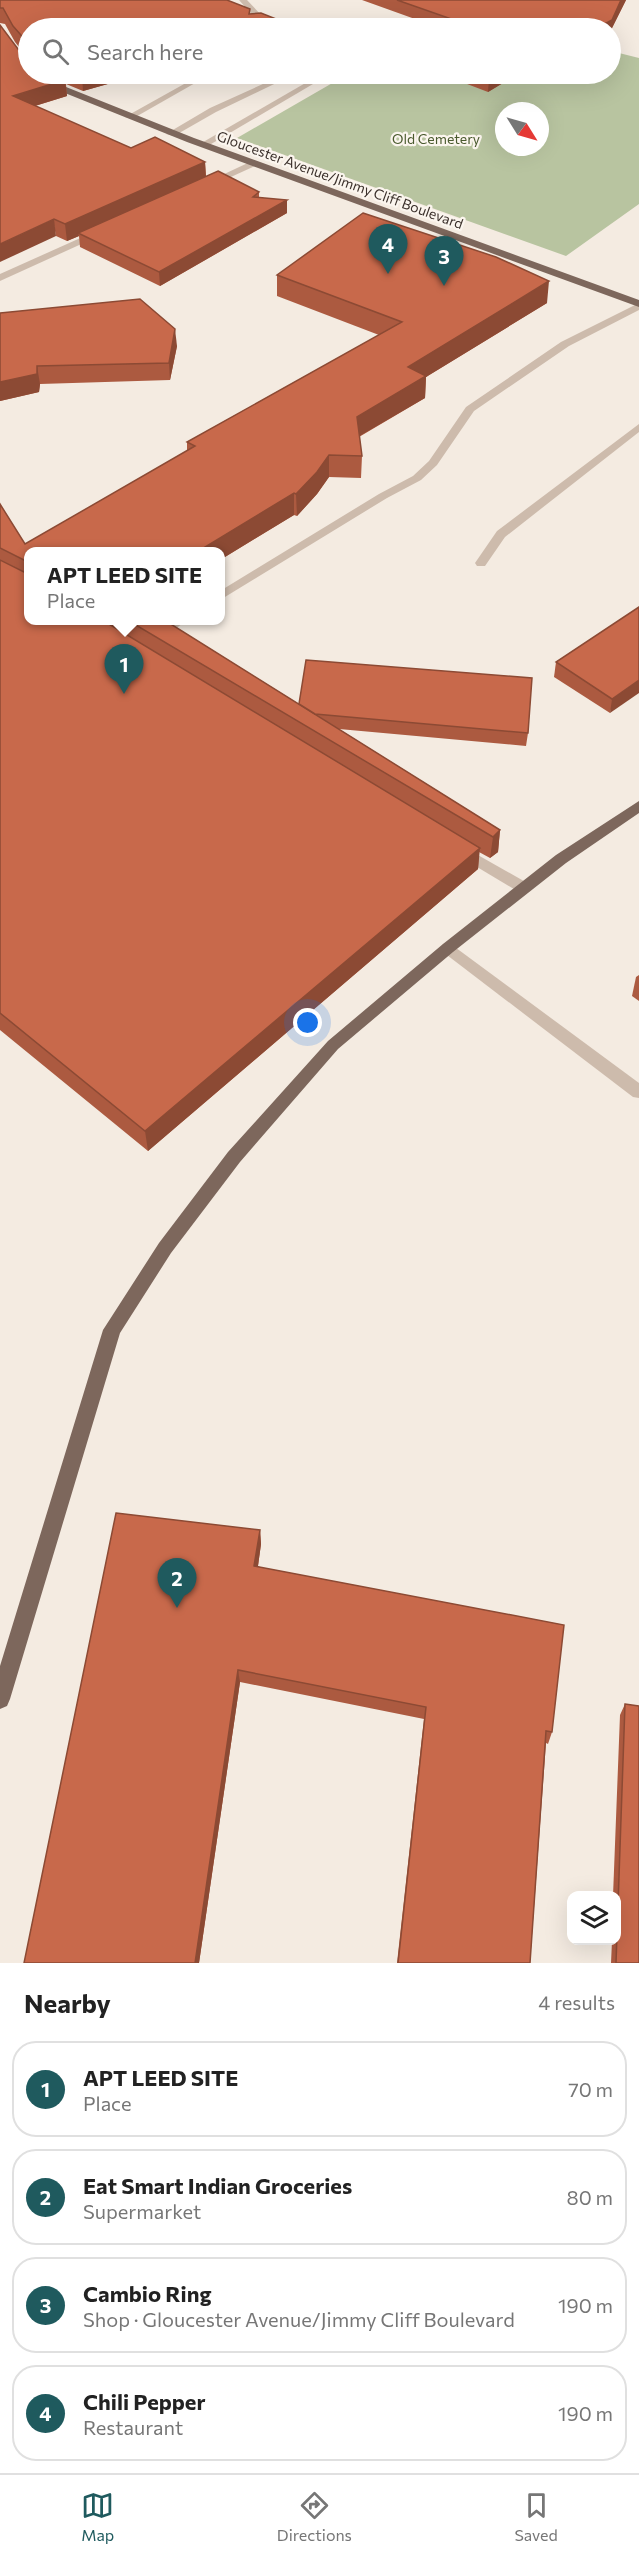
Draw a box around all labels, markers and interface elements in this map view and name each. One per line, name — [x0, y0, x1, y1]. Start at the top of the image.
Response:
search box — [18, 18, 621, 84]
icon: search — [39, 35, 72, 68]
text: Search here — [87, 38, 203, 65]
north arrow — [495, 102, 549, 156]
street label: Gloucester Avenue/Jimmy Cliff Boulevard — [215, 127, 466, 232]
park label: Old Cemetery — [392, 130, 480, 147]
pin: 4 — [368, 224, 408, 274]
pin: 3 — [424, 236, 464, 286]
popup — [24, 547, 225, 625]
text: APT LEED SITE — [47, 561, 202, 588]
text: Place — [47, 588, 95, 612]
pin: 1 — [104, 644, 144, 694]
your location — [293, 1008, 322, 1037]
pin: 2 — [158, 1558, 196, 1608]
map controls — [567, 1891, 621, 1945]
button: layers — [567, 1891, 621, 1945]
text: Nearby — [24, 1987, 111, 2018]
text: 4 results — [538, 1990, 615, 2014]
text: APT LEED SITE — [83, 2064, 238, 2091]
text: 1 — [41, 2077, 50, 2101]
text: 70 m — [568, 2077, 613, 2101]
text: Place — [83, 2091, 132, 2115]
text: Eat Smart Indian Groceries — [83, 2172, 352, 2199]
text: 2 — [40, 2185, 51, 2209]
text: 80 m — [567, 2185, 613, 2209]
text: Supermarket — [83, 2199, 201, 2223]
text: Cambio Ring — [83, 2280, 211, 2307]
text: 3 — [40, 2293, 51, 2317]
text: 190 m — [558, 2293, 613, 2317]
text: Shop · Gloucester Avenue/Jimmy Cliff Boulevard — [83, 2307, 515, 2331]
text: Chili Pepper — [83, 2388, 205, 2415]
text: 4 — [39, 2401, 52, 2425]
text: 190 m — [558, 2401, 613, 2425]
text: Restaurant — [83, 2415, 183, 2439]
tab: Map — [81, 2489, 114, 2544]
tab: Directions — [277, 2489, 352, 2544]
tab: Saved — [514, 2489, 558, 2544]

